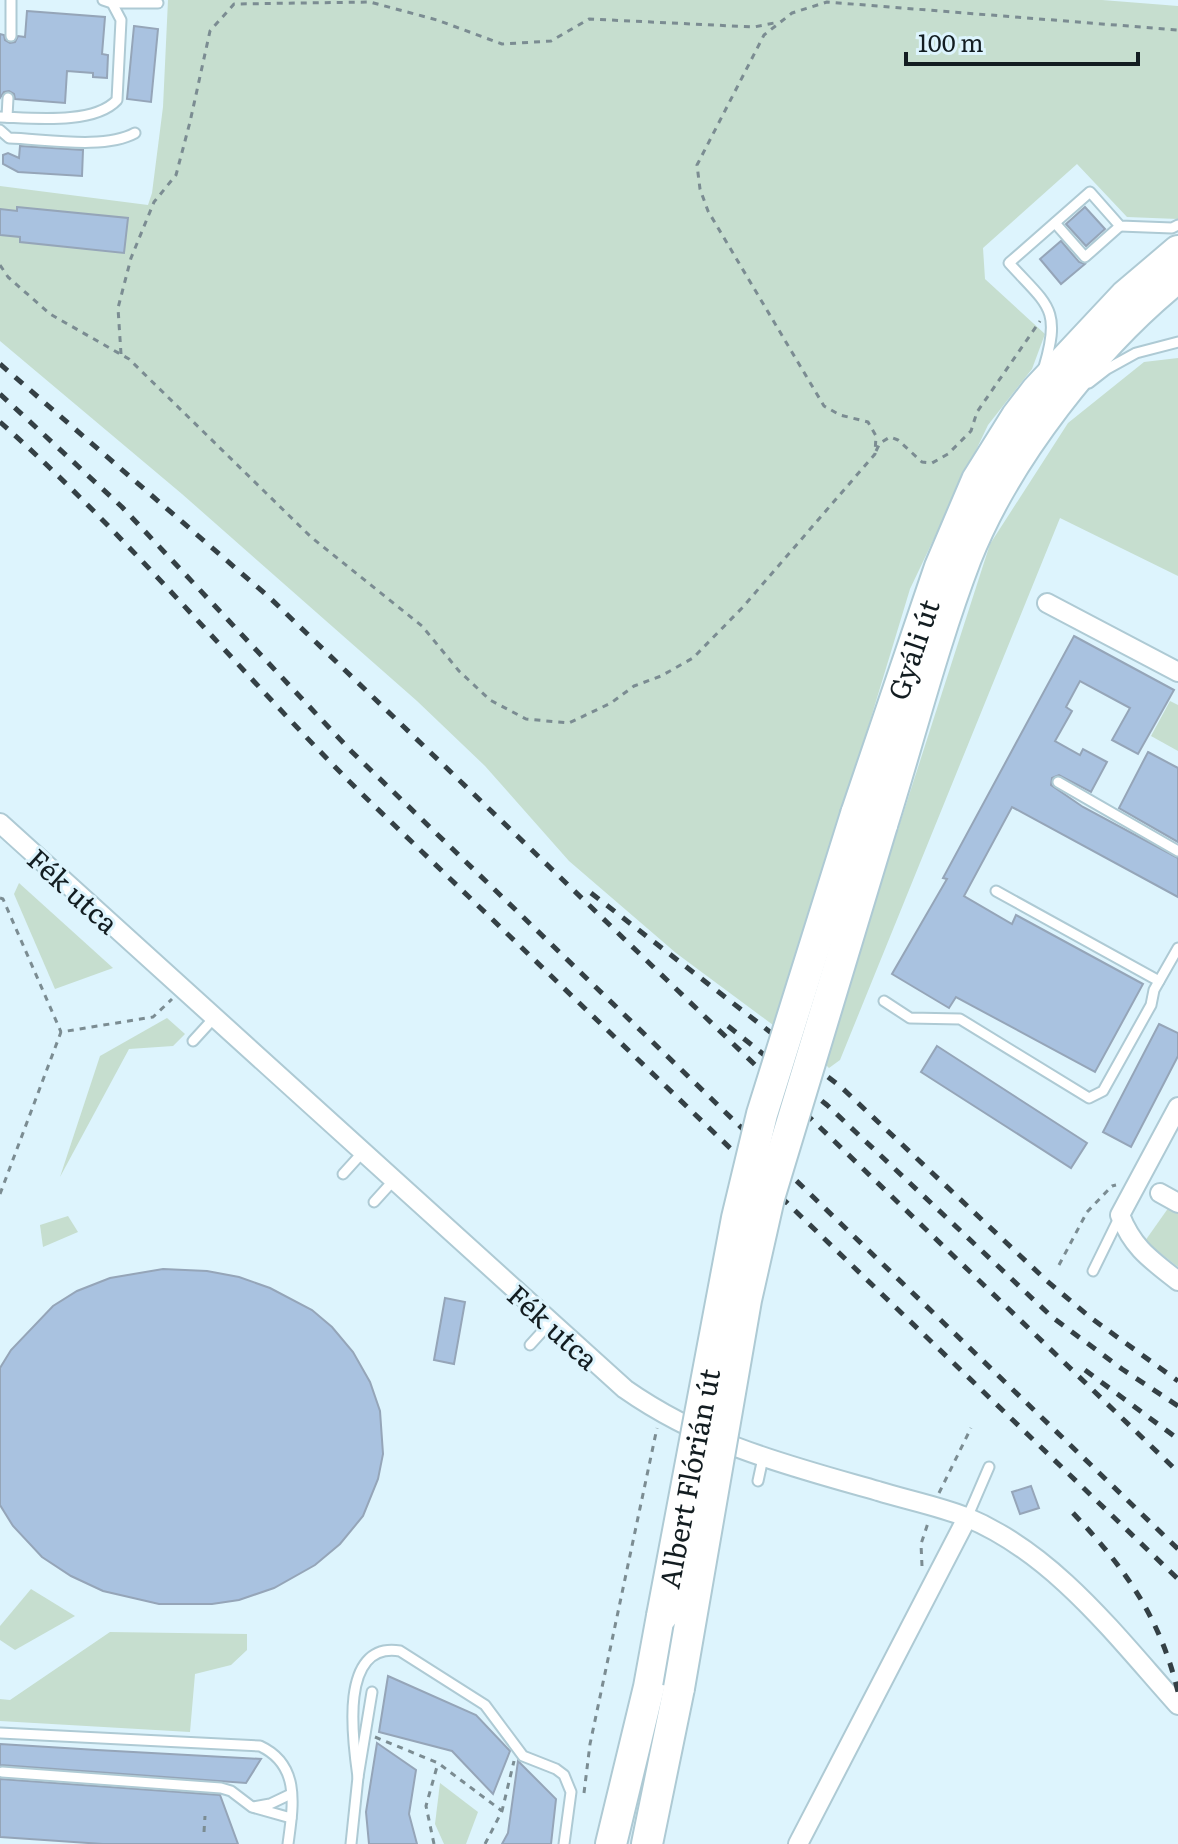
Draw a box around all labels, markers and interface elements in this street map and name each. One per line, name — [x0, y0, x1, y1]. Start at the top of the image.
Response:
scale bar — [906, 16, 1138, 66]
text: 100 m — [918, 24, 984, 59]
street label: Gyáli út — [875, 593, 949, 705]
street label: Fék utca — [19, 838, 129, 942]
street label: Fék utca — [499, 1274, 609, 1378]
street label: Albert Flórián út — [647, 1364, 729, 1592]

